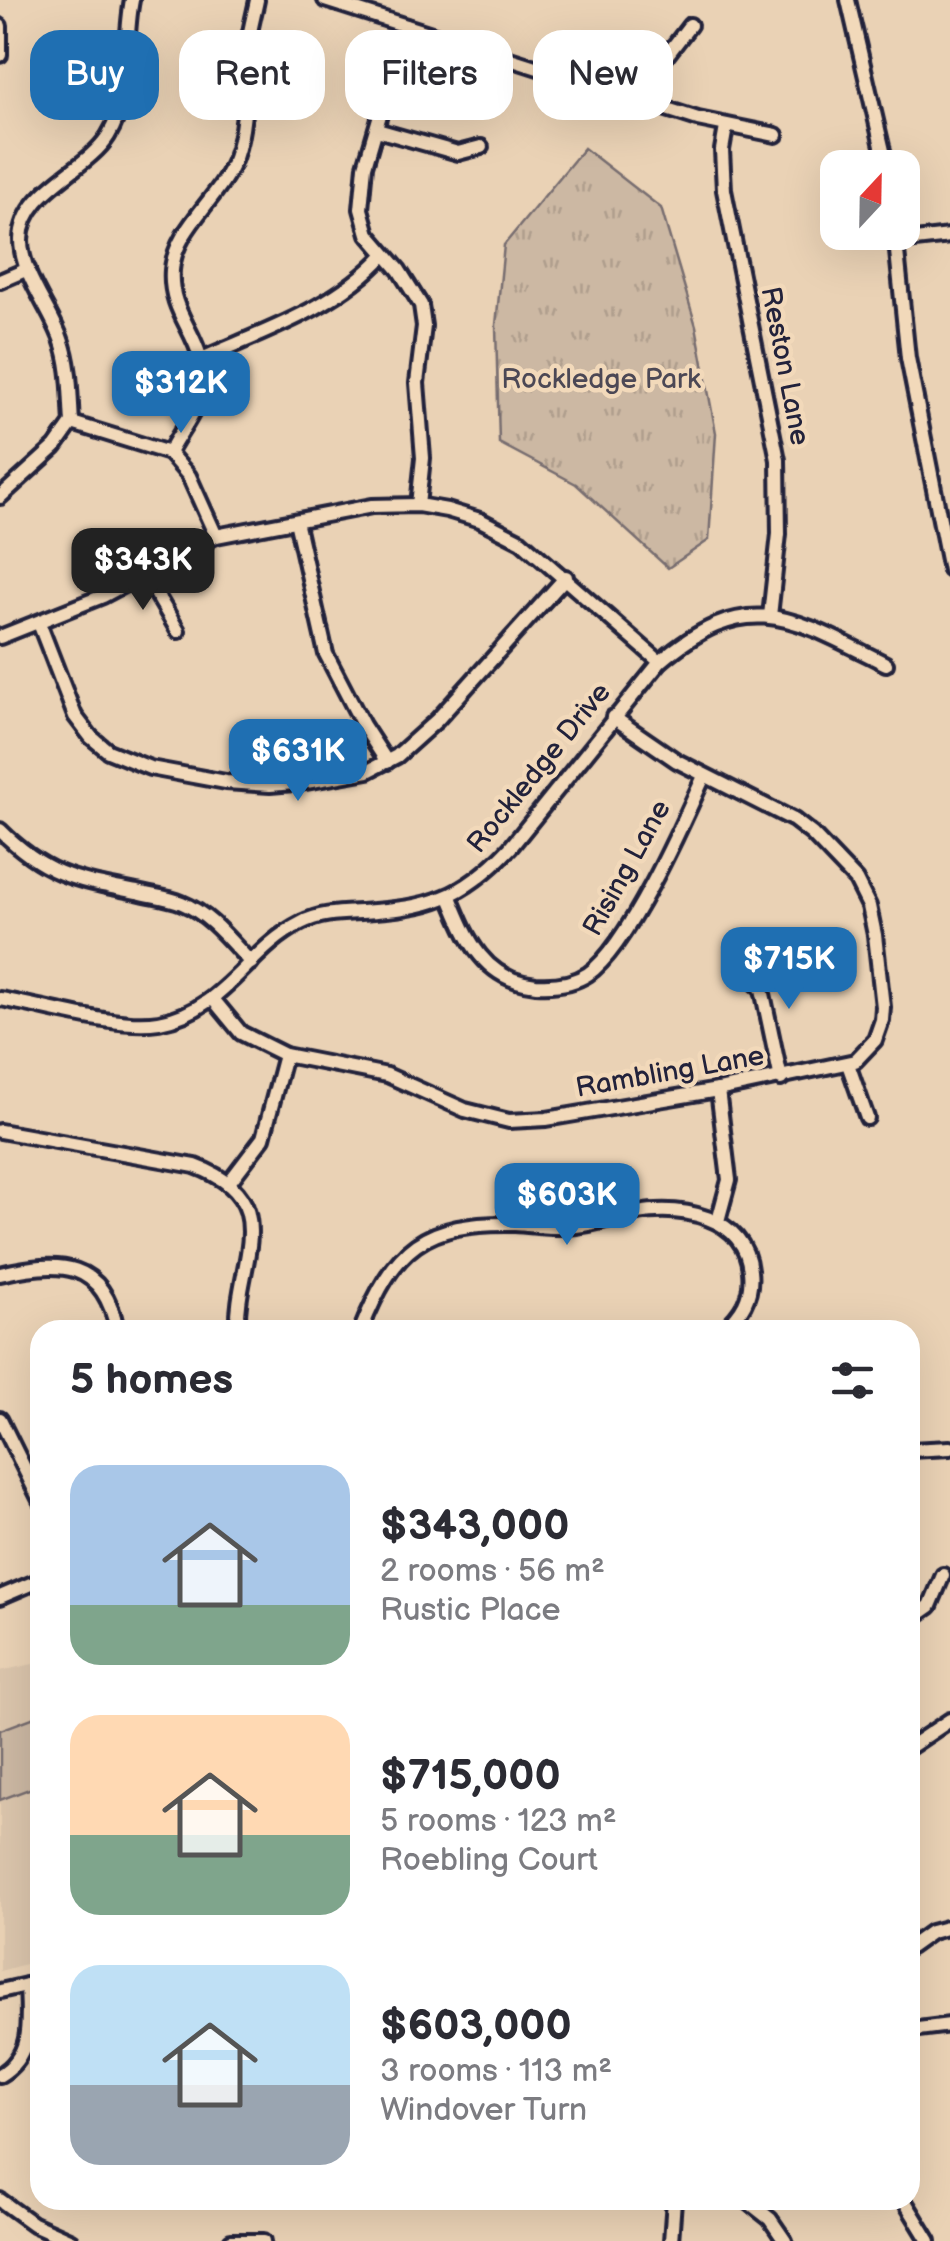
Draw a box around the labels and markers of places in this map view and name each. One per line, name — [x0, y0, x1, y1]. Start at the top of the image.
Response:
pin: $312K — [111, 351, 251, 436]
pin: $343K — [73, 528, 213, 613]
pin: $631K — [228, 719, 368, 804]
pin: $715K — [719, 927, 859, 1012]
pin: $603K — [497, 1163, 637, 1248]

